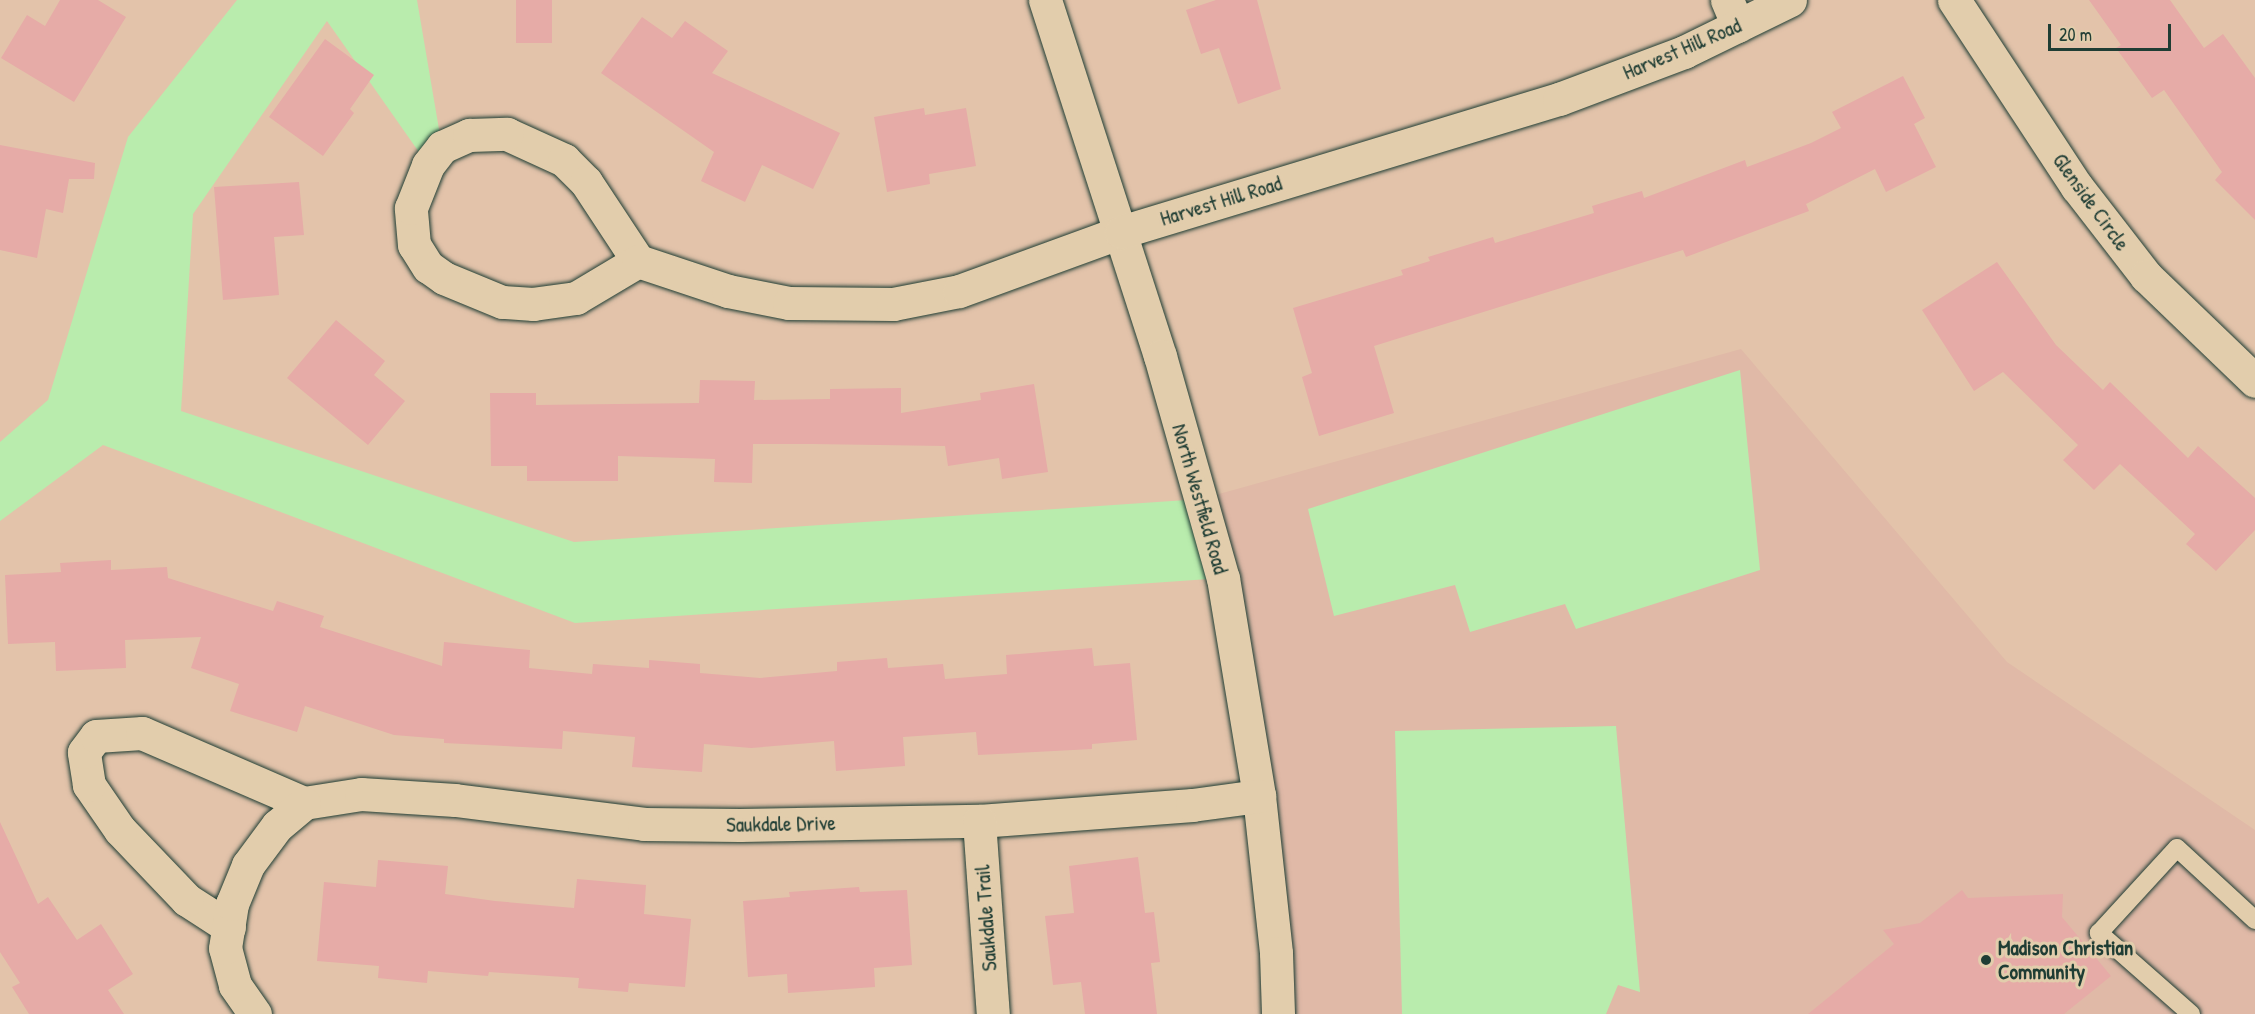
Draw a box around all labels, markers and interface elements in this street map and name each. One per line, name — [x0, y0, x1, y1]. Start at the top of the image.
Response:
scale bar — [2051, 12, 2174, 50]
street label: Harvest Hill Road — [1619, 13, 1745, 85]
text: 20 m — [2059, 22, 2092, 47]
street label: Glenside Circle — [2047, 148, 2135, 256]
street label: Harvest Hill Road — [1157, 171, 1285, 231]
street label: North Westfield Road — [1167, 421, 1233, 577]
street label: Saukdale Drive — [726, 810, 836, 838]
street label: Saukdale Trail — [970, 864, 1002, 972]
place label: Madison Christian Community — [1998, 935, 2133, 985]
marker: Madison Christian Community — [1979, 953, 1993, 967]

